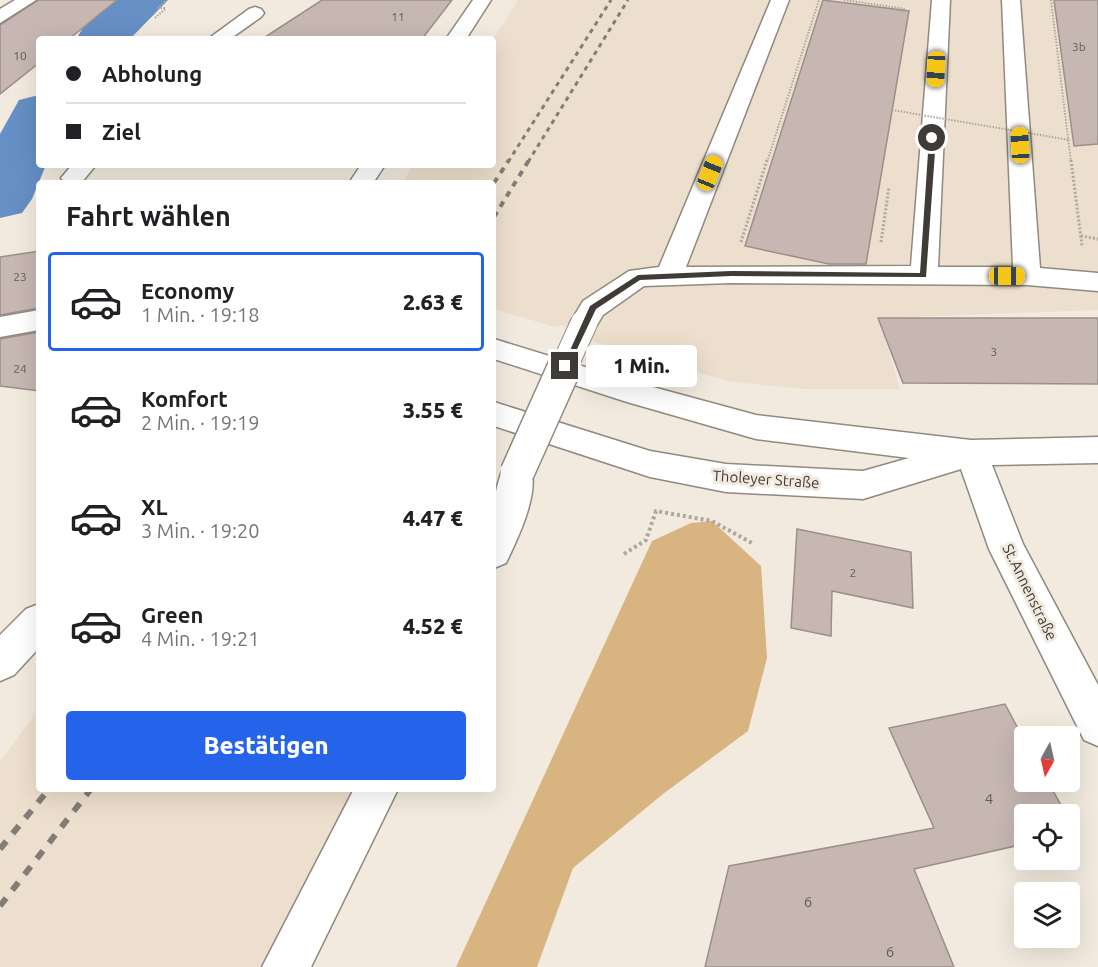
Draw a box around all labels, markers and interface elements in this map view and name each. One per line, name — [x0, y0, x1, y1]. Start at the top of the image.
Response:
house number: 11 — [391, 10, 405, 23]
house number: 3b — [1072, 40, 1086, 53]
house number: 10 — [13, 49, 27, 62]
car — [926, 51, 946, 87]
text: Abholung — [102, 61, 202, 86]
text: Ziel — [102, 119, 141, 144]
route start — [918, 124, 945, 151]
car — [1010, 127, 1030, 163]
car — [695, 153, 725, 193]
text: Fahrt wählen — [66, 201, 231, 231]
car — [989, 267, 1025, 285]
house number: 23 — [13, 270, 27, 283]
icon: car — [69, 275, 123, 329]
text: Economy — [141, 278, 234, 303]
text: 2.63 € — [403, 289, 463, 314]
text: 1 Min. · 19:18 — [141, 303, 260, 326]
callout: 1 Min. — [586, 345, 697, 387]
house number: 3 — [991, 345, 997, 358]
route end — [551, 352, 578, 379]
text: 1 Min. — [613, 354, 670, 377]
house number: 24 — [13, 362, 27, 375]
icon: car — [69, 383, 123, 437]
text: Komfort — [141, 386, 228, 411]
text: 3.55 € — [403, 397, 463, 422]
text: 2 Min. · 19:19 — [141, 411, 260, 434]
street label: Tholeyer Straße — [712, 467, 820, 491]
icon: car — [69, 491, 123, 545]
text: XL — [141, 494, 168, 519]
text: 4.47 € — [403, 505, 463, 530]
text: 3 Min. · 19:20 — [141, 519, 260, 542]
street label: St.Annenstraße — [999, 541, 1061, 643]
house number: 2 — [850, 566, 856, 579]
icon: car — [69, 599, 123, 653]
text: Green — [141, 602, 203, 627]
text: 4.52 € — [403, 613, 463, 638]
text: 4 Min. · 19:21 — [141, 627, 260, 650]
button: Bestätigen — [66, 711, 466, 780]
north arrow — [1014, 726, 1080, 792]
map controls — [1014, 726, 1080, 948]
house number: 4 — [985, 790, 993, 807]
button: locate — [1014, 804, 1080, 870]
button: layers — [1014, 882, 1080, 948]
house number: 6 — [804, 893, 812, 910]
house number: 6 — [886, 943, 894, 960]

